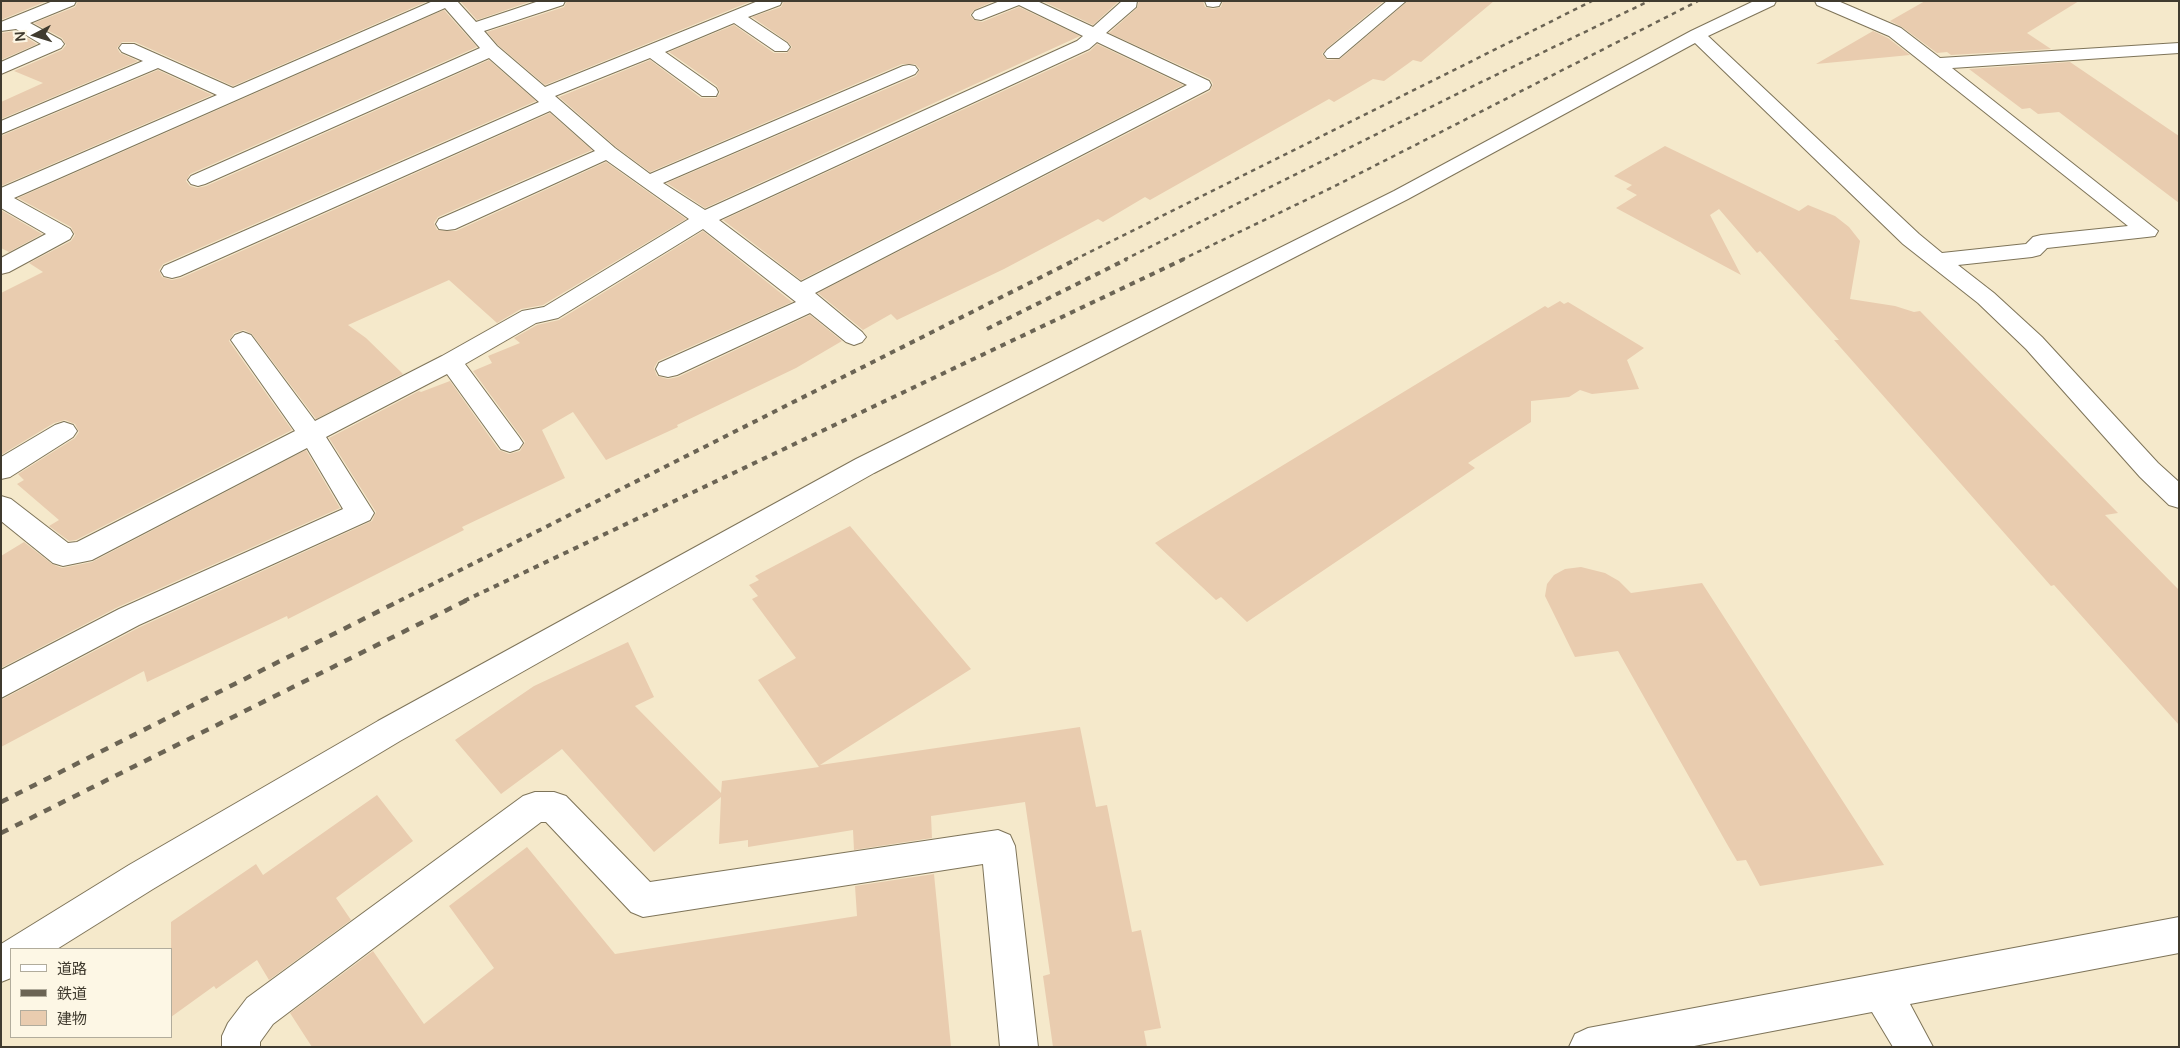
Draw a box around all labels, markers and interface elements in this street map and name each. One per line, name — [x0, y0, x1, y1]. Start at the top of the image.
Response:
north arrow — [10, 10, 60, 60]
text: N — [10, 31, 29, 42]
legend — [10, 948, 172, 1038]
text: 道路 — [57, 958, 87, 979]
text: 鉄道 — [57, 983, 87, 1004]
text: 建物 — [57, 1008, 87, 1029]

